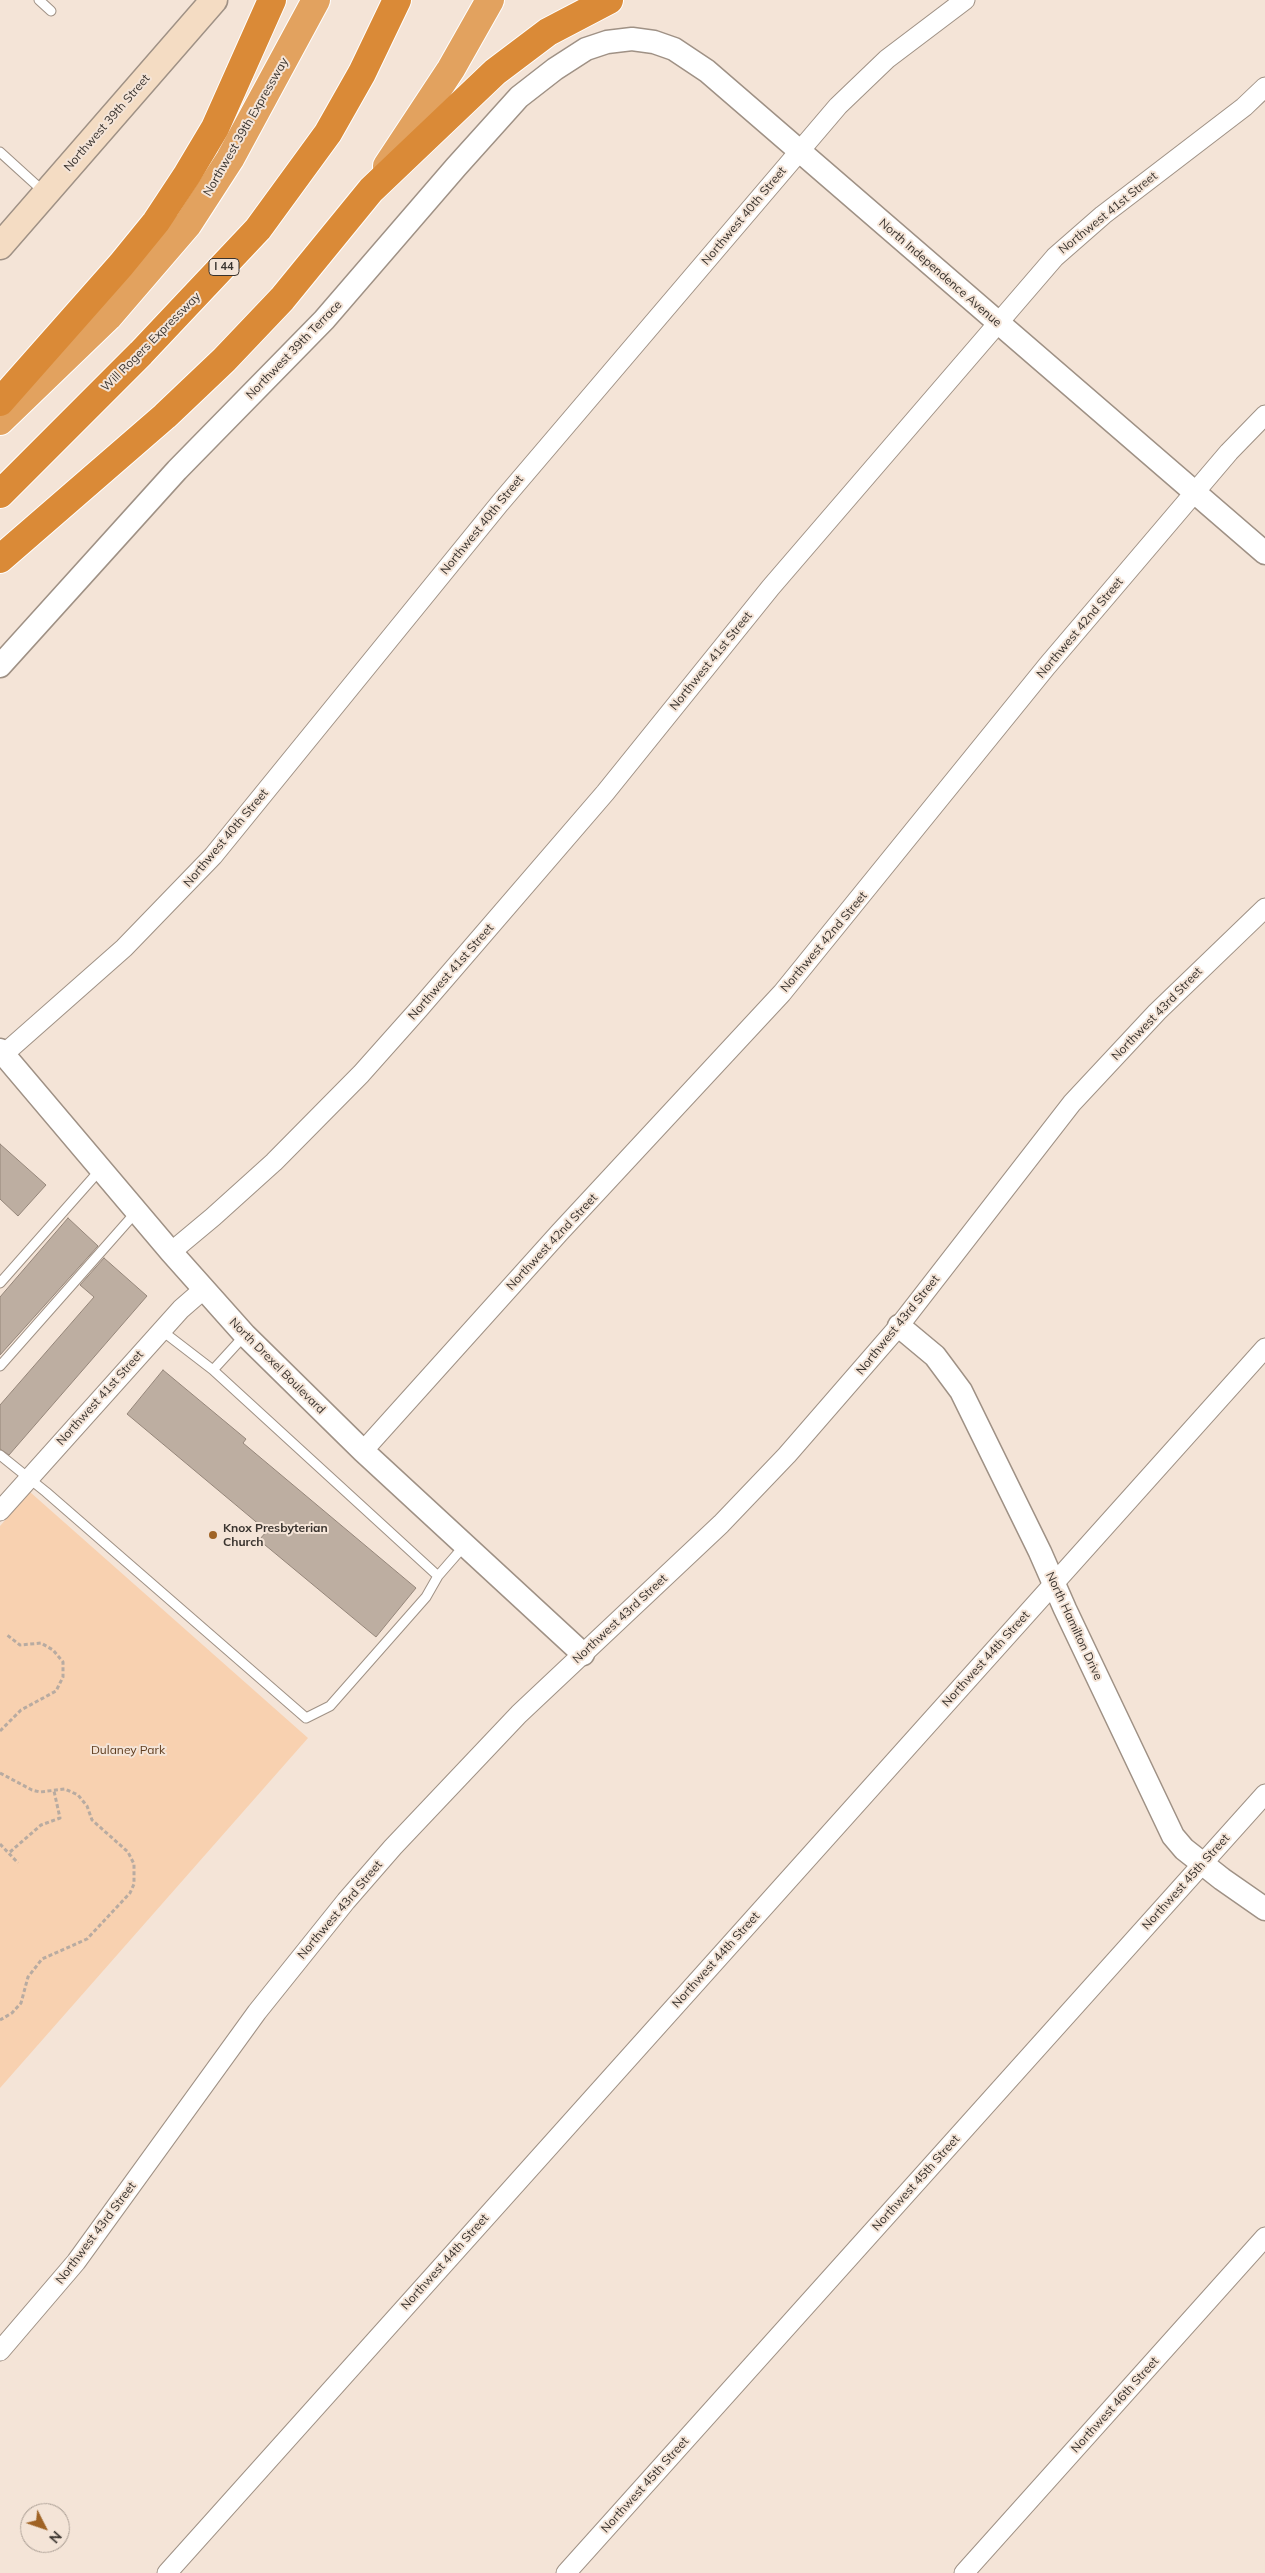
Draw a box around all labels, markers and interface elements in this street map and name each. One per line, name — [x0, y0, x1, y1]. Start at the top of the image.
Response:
street label: Northwest 39th Expressway — [200, 55, 292, 199]
street label: Northwest 39th Street — [61, 72, 153, 174]
street label: Northwest 40th Street — [699, 164, 789, 268]
street label: Northwest 41st Street — [1056, 169, 1160, 257]
street label: North Independence Avenue — [876, 216, 1004, 330]
road number: I 44 — [209, 258, 239, 276]
street label: Will Rogers Expressway — [98, 289, 204, 395]
street label: Northwest 39th Terrace — [243, 298, 345, 402]
street label: Northwest 40th Street — [437, 472, 527, 578]
street label: Northwest 42nd Street — [1034, 575, 1126, 681]
street label: Northwest 41st Street — [667, 609, 755, 713]
street label: Northwest 40th Street — [181, 786, 271, 890]
street label: Northwest 42nd Street — [778, 889, 870, 995]
street label: Northwest 41st Street — [405, 921, 497, 1023]
street label: Northwest 43rd Street — [1109, 964, 1205, 1064]
street label: Northwest 42nd Street — [504, 1191, 600, 1293]
street label: Northwest 43rd Street — [853, 1272, 943, 1378]
street label: North Drexel Boulevard — [226, 1315, 328, 1417]
street label: Northwest 41st Street — [54, 1348, 146, 1448]
place label: Knox Presbyterian Church — [223, 1521, 328, 1549]
marker: Knox Presbyterian Church — [207, 1529, 219, 1541]
street label: North Hamilton Drive — [1043, 1570, 1105, 1682]
street label: Northwest 43rd Street — [570, 1571, 670, 1667]
street label: Northwest 44th Street — [939, 1608, 1033, 1710]
park label: Dulaney Park — [91, 1743, 165, 1757]
street label: Northwest 45th Street — [1139, 1831, 1233, 1933]
street label: Northwest 43rd Street — [295, 1858, 385, 1962]
street label: Northwest 44th Street — [669, 1909, 763, 2011]
street label: Northwest 45th Street — [869, 2132, 963, 2234]
street label: Northwest 43rd Street — [53, 2179, 139, 2287]
street label: Northwest 44th Street — [398, 2211, 492, 2313]
street label: Northwest 46th Street — [1068, 2354, 1162, 2456]
street label: Northwest 45th Street — [598, 2434, 692, 2536]
north arrow — [20, 2503, 70, 2553]
text: N — [45, 2527, 66, 2547]

